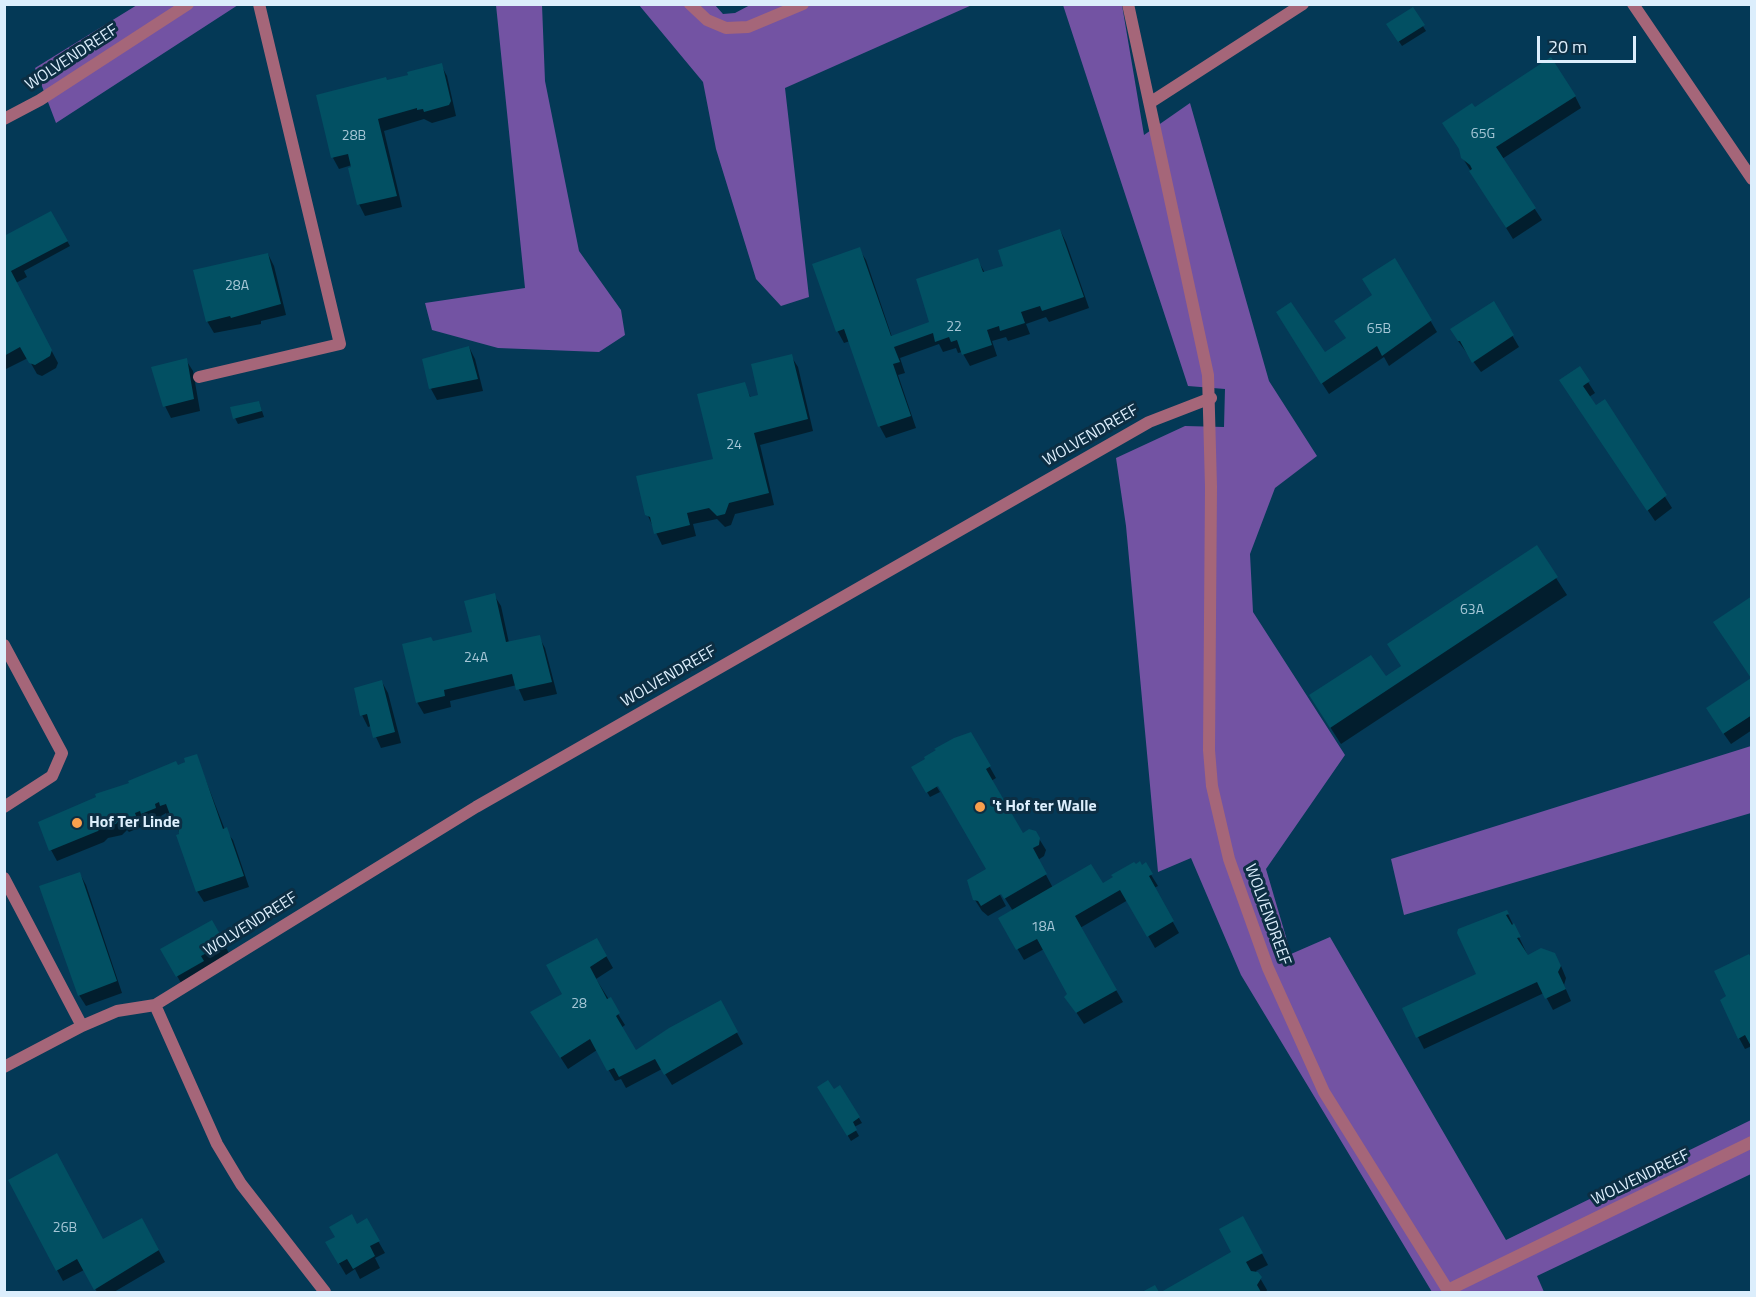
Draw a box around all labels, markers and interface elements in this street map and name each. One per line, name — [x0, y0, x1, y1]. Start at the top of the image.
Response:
street label: WOLVENDREEF — [22, 21, 122, 95]
scale bar — [1540, 24, 1639, 62]
text: 20 m — [1548, 33, 1587, 60]
house number: 65G — [1471, 127, 1495, 143]
house number: 28B — [342, 129, 366, 145]
house number: 28A — [225, 279, 249, 295]
house number: 22 — [946, 320, 962, 336]
house number: 65B — [1367, 322, 1391, 338]
street label: WOLVENDREEF — [1040, 401, 1142, 471]
house number: 24 — [726, 438, 742, 454]
house number: 63A — [1460, 603, 1484, 619]
street label: WOLVENDREEF — [618, 642, 720, 712]
house number: 24A — [464, 651, 488, 667]
place label: 't Hof ter Walle — [992, 797, 1097, 817]
marker: 't Hof ter Walle — [973, 800, 987, 814]
place label: Hof Ter Linde — [89, 813, 180, 833]
marker: Hof Ter Linde — [70, 816, 84, 830]
street label: WOLVENDREEF — [1240, 862, 1294, 968]
street label: WOLVENDREEF — [201, 889, 301, 961]
house number: 18A — [1031, 920, 1055, 936]
house number: 28 — [571, 997, 587, 1013]
street label: WOLVENDREEF — [1589, 1146, 1693, 1210]
house number: 26B — [53, 1221, 77, 1237]

